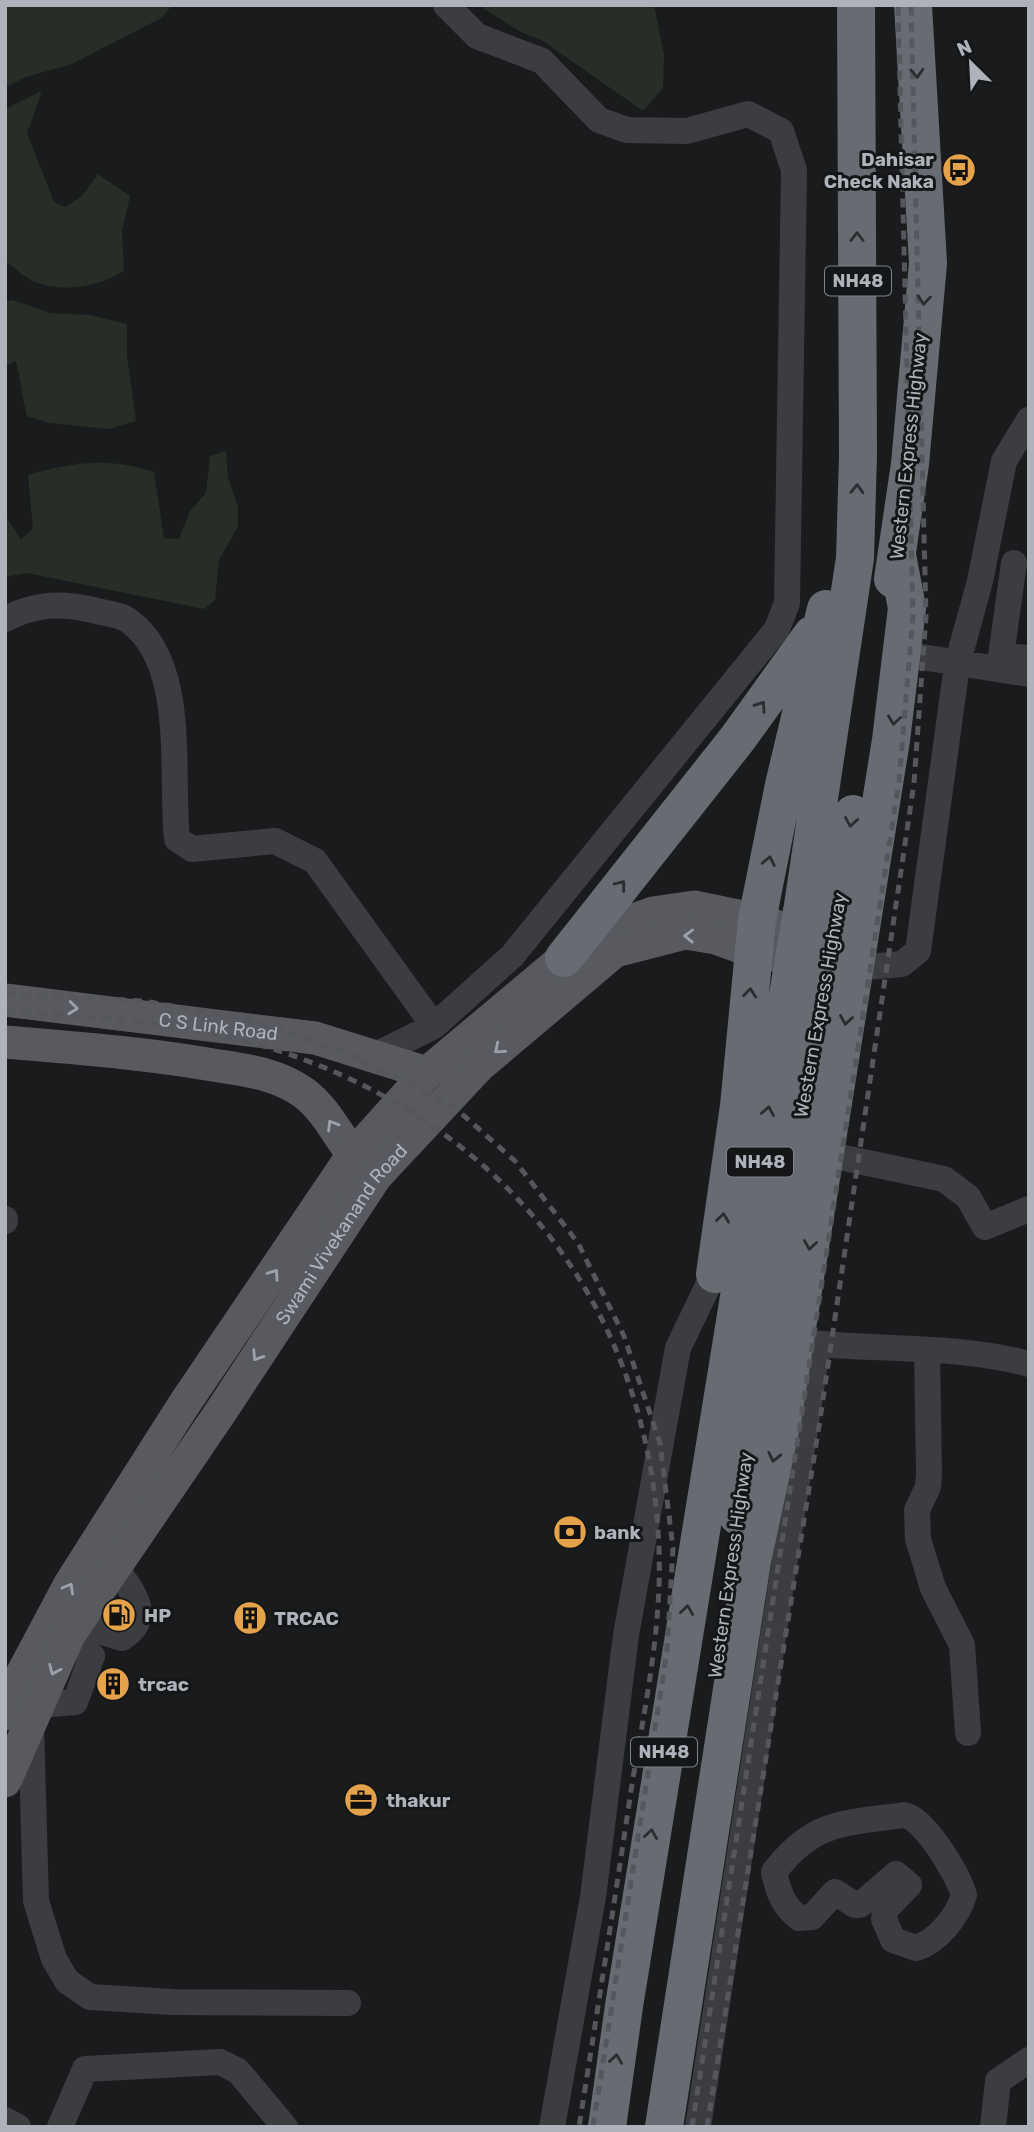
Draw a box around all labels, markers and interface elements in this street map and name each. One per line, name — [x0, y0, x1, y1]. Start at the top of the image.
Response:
north arrow — [936, 28, 1006, 98]
text: N — [953, 35, 975, 61]
one-way arrow — [909, 68, 924, 79]
place label: Dahisar Check Naka — [824, 148, 934, 193]
bus stop icon: Dahisar Check Naka — [940, 151, 978, 189]
one-way arrow — [850, 232, 865, 243]
road number: NH48 — [825, 267, 891, 296]
one-way arrow — [917, 295, 932, 306]
street label: Western Express Highway — [885, 331, 932, 561]
one-way arrow — [849, 484, 864, 495]
one-way arrow — [753, 701, 765, 714]
one-way arrow — [887, 714, 902, 726]
one-way arrow — [844, 816, 859, 828]
one-way arrow — [761, 855, 776, 867]
one-way arrow — [612, 880, 625, 892]
street label: Western Express Highway — [789, 891, 852, 1119]
one-way arrow — [683, 928, 694, 944]
one-way arrow — [742, 987, 757, 998]
one-way arrow — [67, 1000, 79, 1015]
street label: C S Link Road — [157, 1008, 279, 1045]
one-way arrow — [839, 1014, 854, 1026]
one-way arrow — [494, 1041, 507, 1053]
one-way arrow — [760, 1106, 775, 1117]
one-way arrow — [327, 1119, 340, 1132]
street label: Swami Vivekanand Road — [270, 1139, 412, 1329]
road number: NH48 — [727, 1148, 793, 1176]
one-way arrow — [715, 1213, 730, 1224]
one-way arrow — [803, 1239, 818, 1251]
one-way arrow — [265, 1269, 278, 1282]
one-way arrow — [253, 1348, 266, 1361]
street label: Western Express Highway — [703, 1451, 758, 1680]
one-way arrow — [768, 1451, 783, 1463]
bank icon: bank — [551, 1513, 589, 1551]
place label: bank — [594, 1521, 641, 1544]
one-way arrow — [61, 1582, 74, 1595]
fuel station icon: HP — [100, 1596, 138, 1634]
building icon: TRCAC — [231, 1599, 269, 1637]
place label: HP — [144, 1604, 171, 1627]
one-way arrow — [679, 1604, 694, 1616]
place label: TRCAC — [274, 1607, 339, 1630]
one-way arrow — [48, 1663, 62, 1675]
building icon: trcac — [94, 1665, 132, 1703]
place label: trcac — [138, 1673, 189, 1696]
road number: NH48 — [631, 1737, 697, 1766]
office icon: thakur — [342, 1781, 380, 1819]
place label: thakur — [386, 1789, 451, 1812]
one-way arrow — [643, 1828, 658, 1840]
one-way arrow — [608, 2053, 623, 2065]

